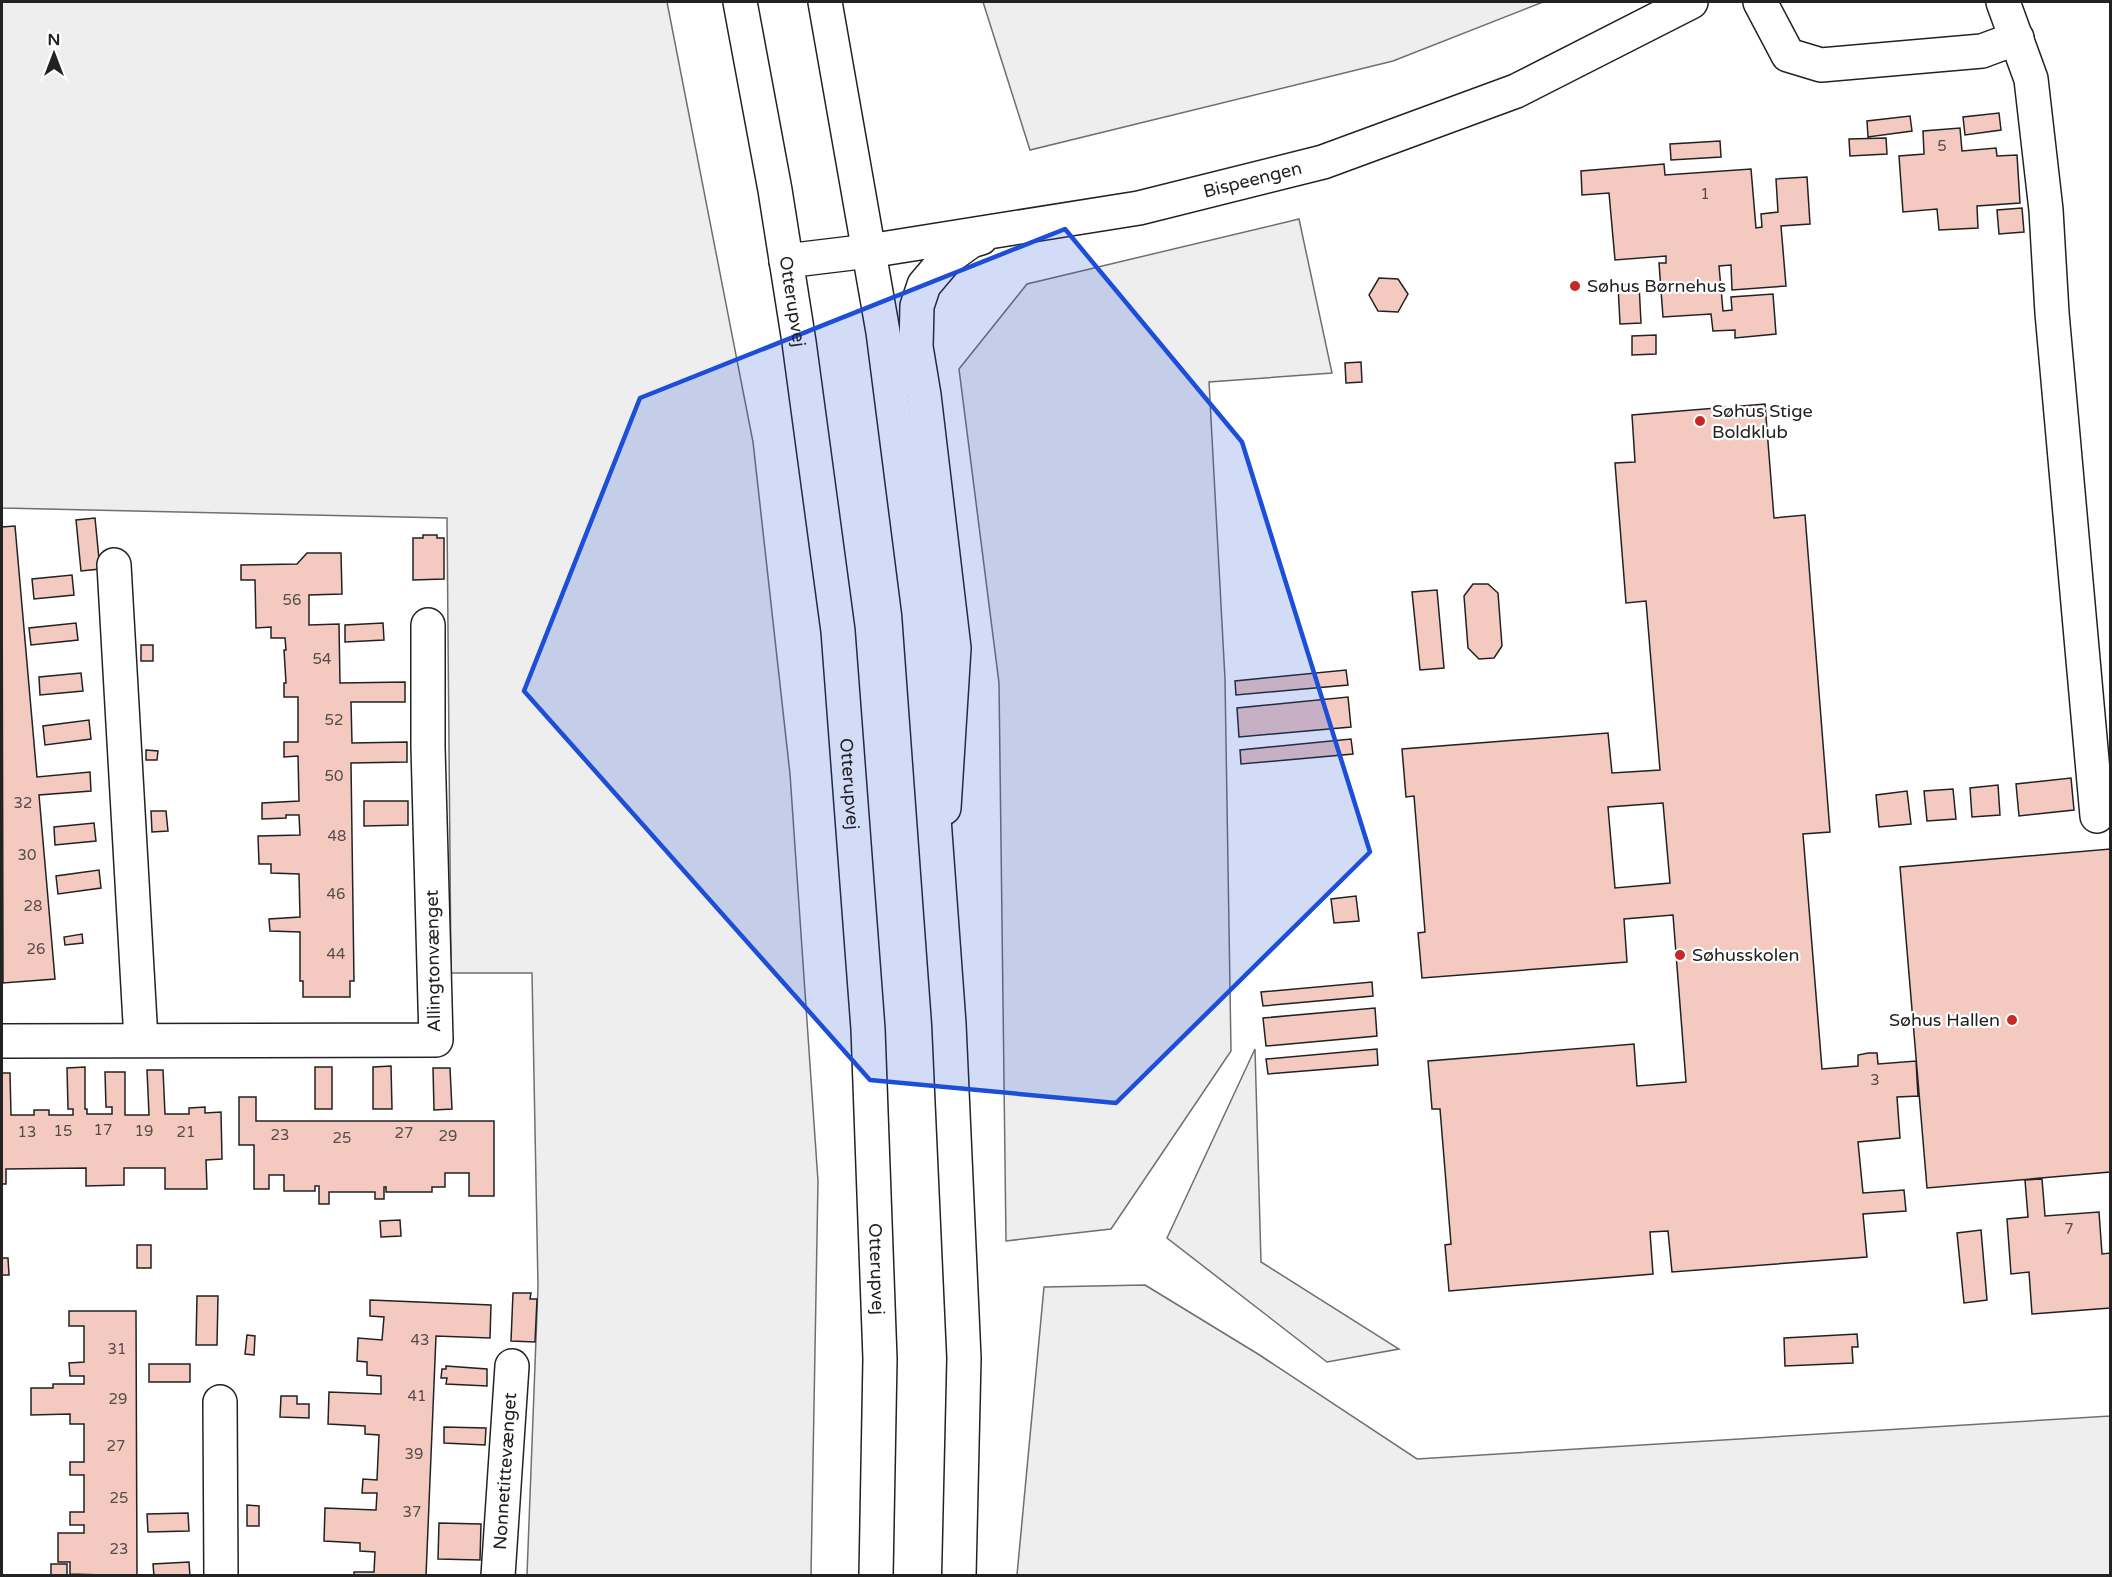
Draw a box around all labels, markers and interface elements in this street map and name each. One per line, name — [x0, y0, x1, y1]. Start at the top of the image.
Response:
north arrow — [24, 24, 84, 84]
text: N — [48, 30, 60, 50]
house number: 5 — [1937, 137, 1947, 155]
street label: Bispeengen — [1201, 157, 1304, 203]
house number: 1 — [1700, 185, 1710, 203]
street label: Otterupvej — [775, 254, 811, 348]
place label: Søhus Børnehus — [1587, 275, 1726, 297]
marker: Søhus Børnehus — [1568, 279, 1582, 293]
place label: Søhus Stige Boldklub — [1712, 400, 1813, 443]
marker: Søhus Stige Boldklub — [1693, 414, 1707, 428]
house number: 56 — [283, 591, 301, 609]
house number: 54 — [313, 650, 331, 668]
house number: 52 — [325, 711, 343, 729]
street label: Otterupvej — [835, 737, 864, 830]
house number: 50 — [325, 767, 343, 785]
house number: 32 — [14, 794, 32, 812]
house number: 48 — [328, 827, 346, 845]
house number: 30 — [18, 846, 36, 864]
house number: 46 — [327, 885, 345, 903]
street label: Allingtonvænget — [421, 889, 445, 1033]
house number: 28 — [24, 897, 42, 915]
house number: 26 — [27, 940, 45, 958]
place label: Søhusskolen — [1692, 944, 1799, 966]
house number: 44 — [327, 945, 345, 963]
marker: Søhusskolen — [1673, 948, 1687, 962]
place label: Søhus Hallen — [1889, 1009, 2000, 1031]
marker: Søhus Hallen — [2005, 1013, 2019, 1027]
house number: 3 — [1870, 1071, 1880, 1089]
house number: 17 — [94, 1121, 112, 1139]
house number: 15 — [54, 1122, 72, 1140]
house number: 19 — [135, 1122, 153, 1140]
house number: 13 — [18, 1123, 36, 1141]
house number: 21 — [177, 1123, 195, 1141]
house number: 27 — [395, 1124, 413, 1142]
house number: 23 — [271, 1126, 289, 1144]
house number: 29 — [439, 1127, 457, 1145]
house number: 25 — [333, 1129, 351, 1147]
house number: 7 — [2064, 1220, 2074, 1238]
street label: Otterupvej — [864, 1223, 889, 1315]
house number: 43 — [411, 1331, 429, 1349]
house number: 31 — [108, 1340, 126, 1358]
house number: 41 — [408, 1387, 426, 1405]
house number: 29 — [109, 1390, 127, 1408]
street label: Nonnetittevænget — [489, 1392, 521, 1551]
house number: 27 — [107, 1437, 125, 1455]
house number: 39 — [405, 1445, 423, 1463]
house number: 25 — [110, 1489, 128, 1507]
house number: 37 — [403, 1503, 421, 1521]
house number: 23 — [110, 1540, 128, 1558]

